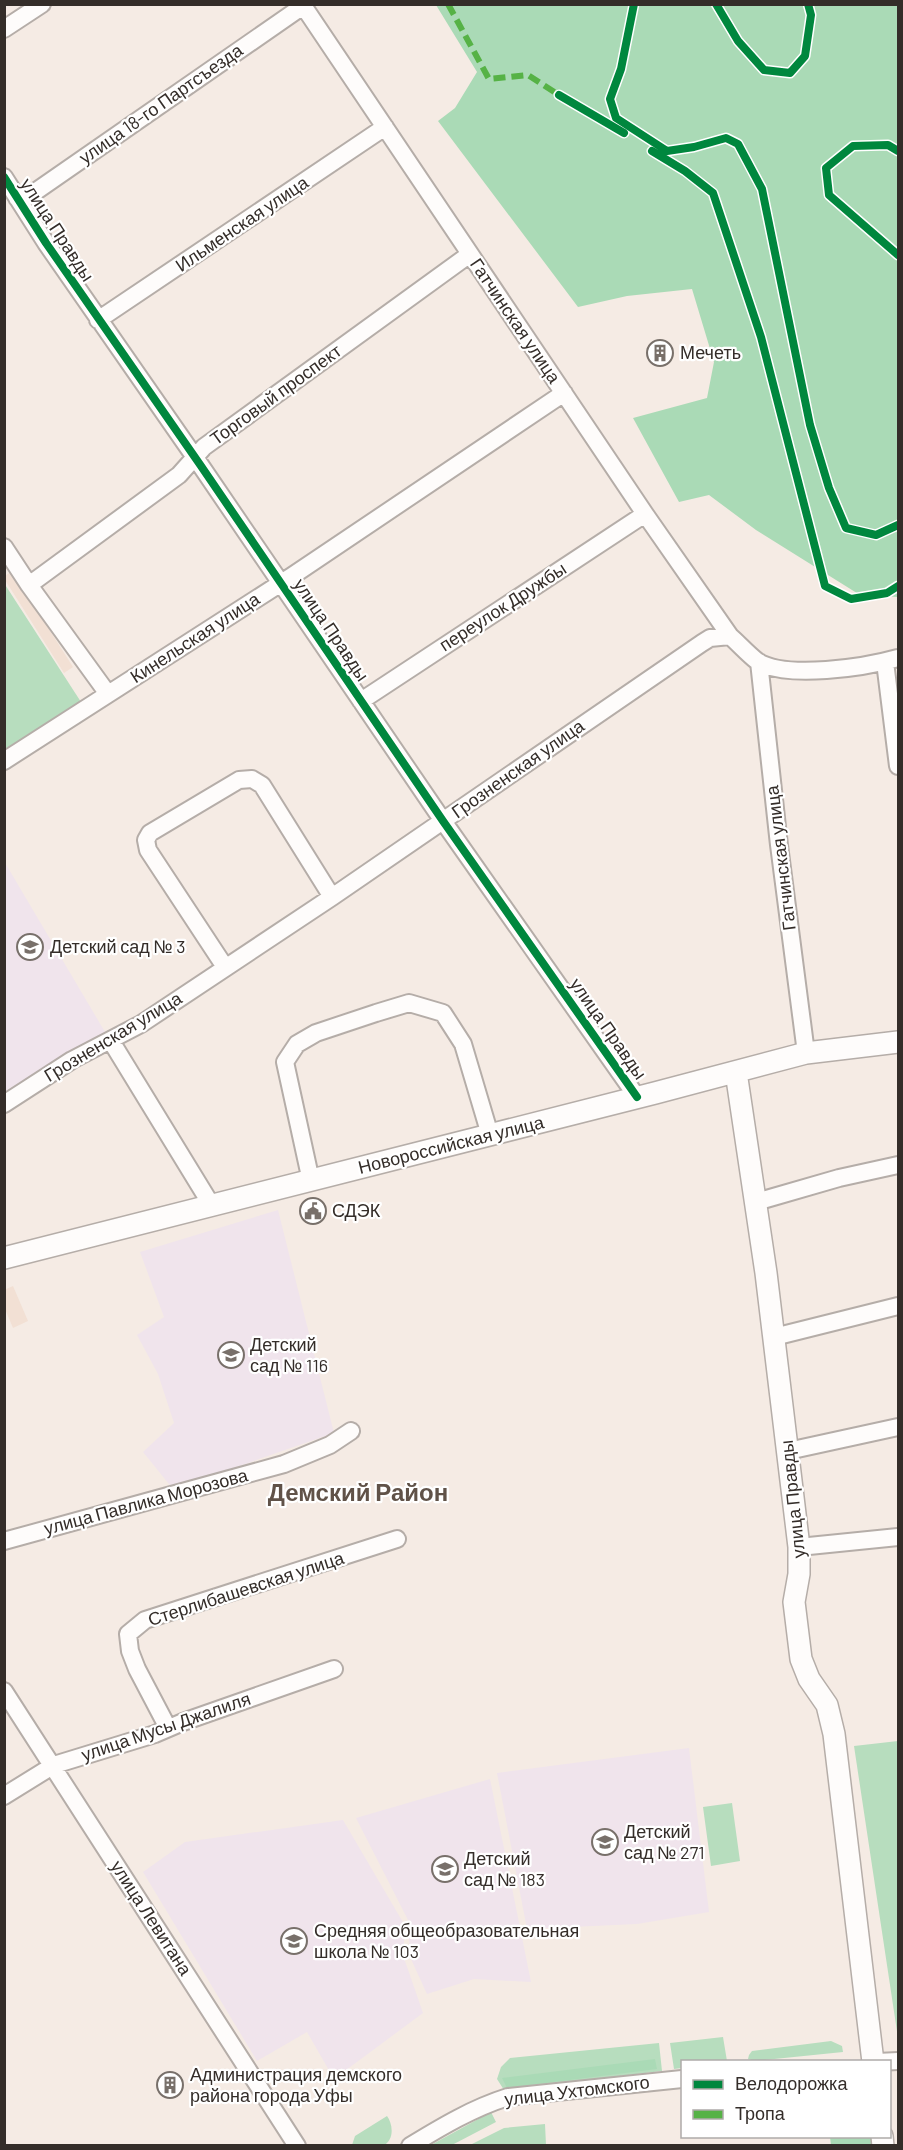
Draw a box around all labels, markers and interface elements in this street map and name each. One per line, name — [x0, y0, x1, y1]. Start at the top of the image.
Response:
street label: улица 18-го Партсъезда — [74, 38, 247, 168]
street label: Ильменская улица — [171, 170, 313, 276]
street label: улица Правды — [16, 174, 99, 285]
street label: Гатчинская улица — [466, 254, 566, 388]
building icon: Мечеть — [645, 338, 675, 368]
street label: Торговый проспект — [206, 339, 345, 449]
place label: Мечеть — [680, 341, 741, 363]
street label: переулок Дружбы — [435, 557, 570, 655]
street label: улица Правды — [289, 574, 374, 685]
street label: Кинельская улица — [126, 587, 264, 687]
street label: Грозненская улица — [447, 714, 589, 822]
street label: Гатчинская улица — [760, 783, 800, 932]
school or university icon: Детский сад № 3 — [15, 932, 45, 962]
place label: Детский сад № 3 — [50, 935, 186, 957]
street label: улица Правды — [566, 973, 652, 1083]
street label: Грозненская улица — [40, 986, 186, 1086]
street label: Новороссийская улица — [356, 1110, 547, 1178]
public building icon: СДЭК — [298, 1196, 328, 1226]
place label: СДЭК — [332, 1199, 381, 1221]
place label: Детский сад № 116 — [250, 1333, 328, 1376]
school or university icon: Детский сад № 116 — [216, 1340, 246, 1370]
street label: улица Правды — [775, 1439, 809, 1559]
street label: улица Павлика Морозова — [41, 1463, 251, 1539]
district label: Демский Район — [268, 1477, 448, 1506]
street label: Стерлибашевская улица — [145, 1546, 347, 1630]
street label: улица Мусы Джалиля — [78, 1687, 253, 1765]
place label: Детский сад № 271 — [624, 1820, 705, 1863]
school or university icon: Детский сад № 271 — [590, 1827, 620, 1857]
place label: Детский сад № 183 — [464, 1847, 545, 1890]
school or university icon: Детский сад № 183 — [430, 1854, 460, 1884]
street label: улица Левитана — [107, 1856, 198, 1980]
place label: Средняя общеобразовательная школа № 103 — [314, 1919, 579, 1962]
school or university icon: Средняя общеобразовательная школа № 103 — [279, 1926, 309, 1956]
legend — [681, 2060, 891, 2138]
place label: Администрация демского района города Уфы — [190, 2063, 402, 2106]
building icon: Администрация демского района города Уфы — [155, 2070, 185, 2100]
street label: улица Ухтомского — [503, 2070, 651, 2110]
text: Велодорожка — [735, 2072, 848, 2094]
text: Тропа — [735, 2102, 786, 2124]

